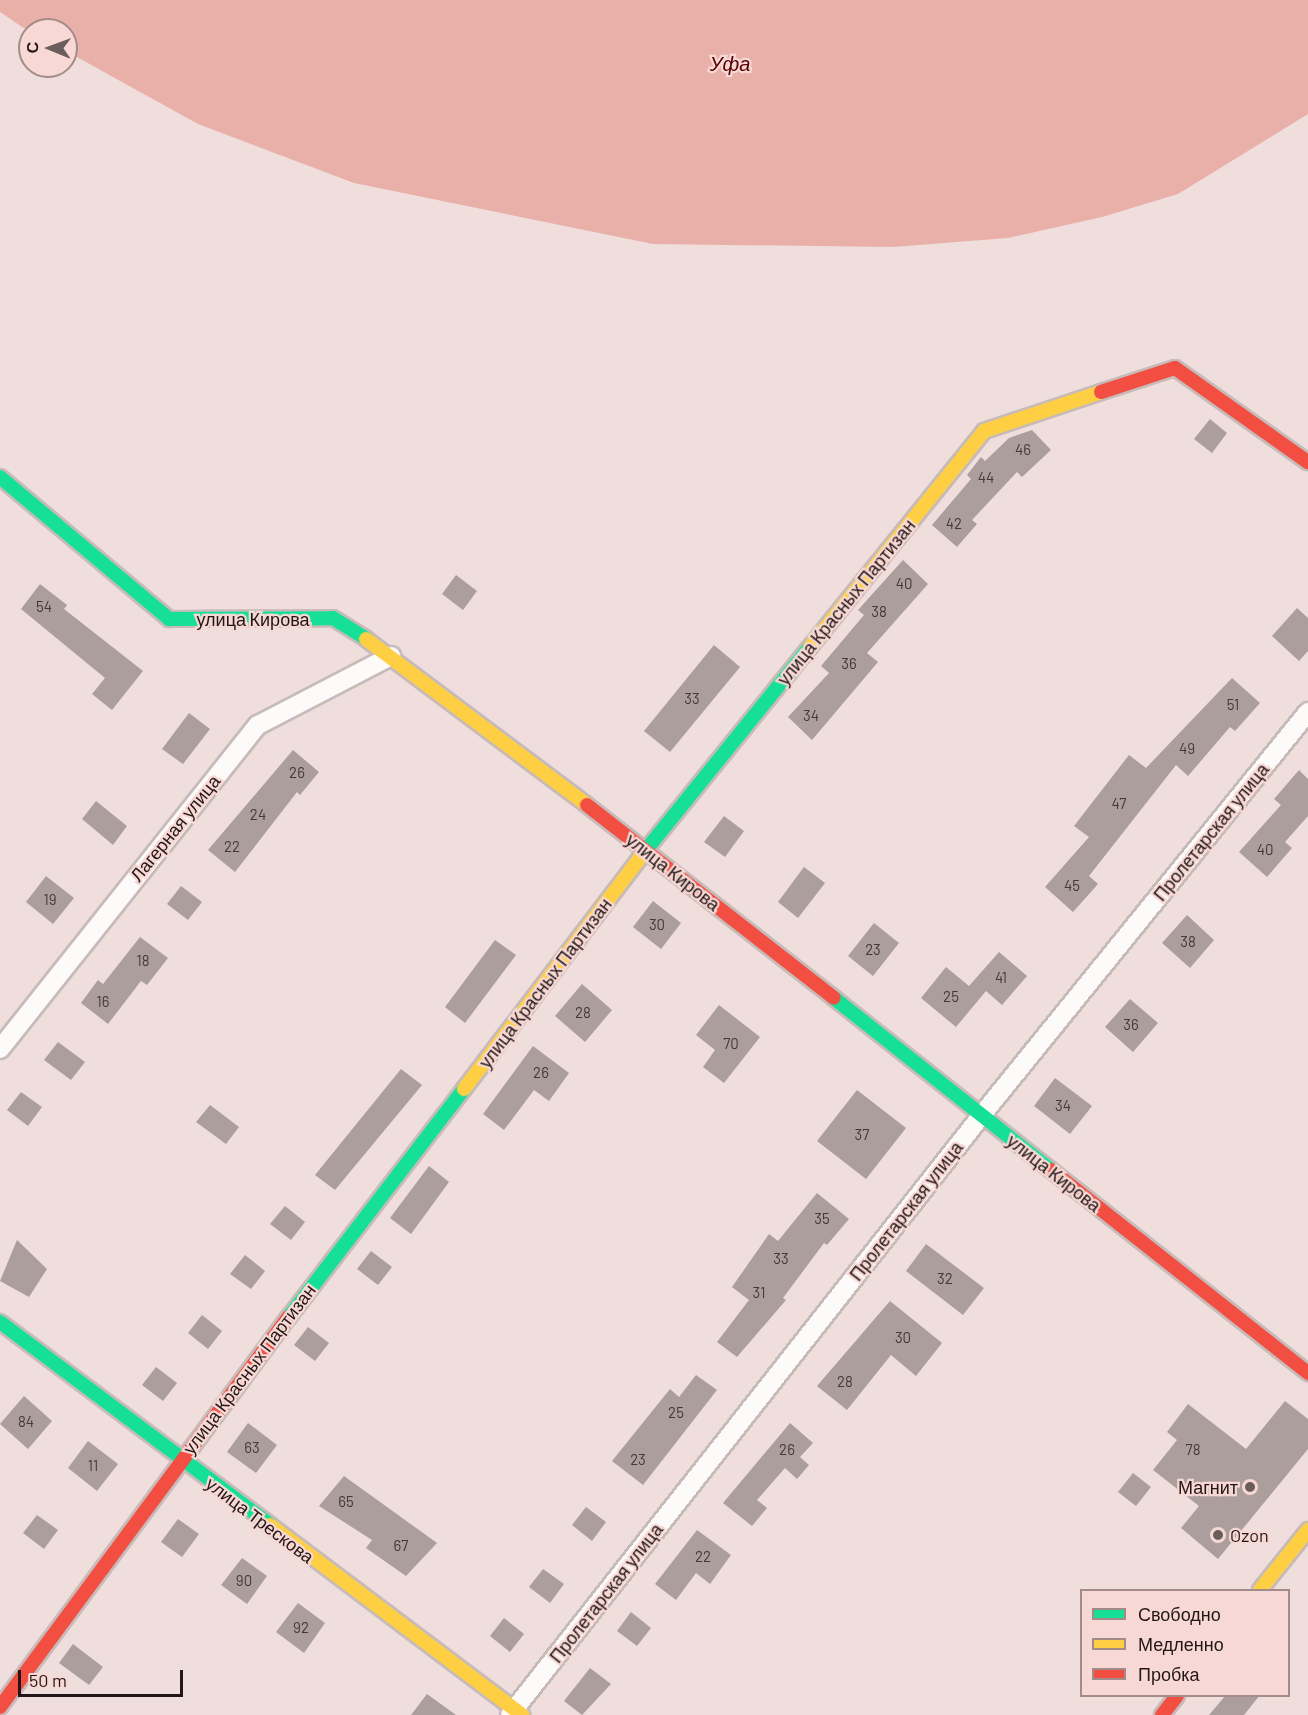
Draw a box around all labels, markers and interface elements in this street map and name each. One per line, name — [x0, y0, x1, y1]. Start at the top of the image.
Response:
north arrow — [18, 18, 78, 78]
text: С — [22, 42, 41, 54]
water label: Уфа — [710, 51, 750, 75]
house number: 46 — [1015, 441, 1031, 459]
house number: 44 — [978, 469, 994, 487]
street label: улица Красных Партизан — [772, 515, 920, 689]
house number: 42 — [946, 515, 962, 533]
house number: 40 — [896, 575, 912, 593]
house number: 54 — [36, 598, 52, 616]
house number: 38 — [871, 603, 887, 621]
street label: улица Кирова — [196, 608, 310, 630]
house number: 36 — [841, 655, 857, 673]
house number: 33 — [684, 690, 700, 708]
house number: 51 — [1227, 696, 1239, 714]
house number: 34 — [803, 707, 819, 725]
house number: 49 — [1179, 740, 1195, 758]
street label: Пролетарская улица — [1149, 759, 1273, 905]
house number: 26 — [289, 764, 305, 782]
street label: Лагерная улица — [125, 770, 225, 886]
house number: 47 — [1112, 795, 1126, 813]
house number: 24 — [250, 806, 266, 824]
street label: улица Кирова — [622, 829, 724, 915]
house number: 22 — [224, 838, 240, 856]
house number: 40 — [1257, 841, 1273, 859]
house number: 45 — [1064, 877, 1080, 895]
house number: 19 — [43, 891, 57, 909]
street label: улица Красных Партизан — [474, 894, 616, 1072]
house number: 30 — [649, 916, 665, 934]
house number: 38 — [1180, 933, 1196, 951]
house number: 23 — [865, 941, 881, 959]
house number: 18 — [136, 952, 150, 970]
house number: 41 — [995, 969, 1007, 987]
house number: 25 — [943, 988, 959, 1006]
house number: 16 — [97, 993, 109, 1011]
house number: 28 — [575, 1004, 591, 1022]
house number: 36 — [1123, 1016, 1139, 1034]
house number: 70 — [723, 1035, 739, 1053]
house number: 26 — [533, 1064, 549, 1082]
house number: 34 — [1055, 1097, 1071, 1115]
house number: 37 — [855, 1126, 869, 1144]
street label: улица Кирова — [1003, 1130, 1105, 1216]
street label: Пролетарская улица — [845, 1137, 967, 1285]
house number: 35 — [814, 1210, 830, 1228]
house number: 33 — [773, 1250, 789, 1268]
house number: 32 — [937, 1270, 953, 1288]
street label: улица Красных Партизан — [178, 1280, 320, 1458]
house number: 31 — [753, 1284, 765, 1302]
house number: 30 — [895, 1329, 911, 1347]
house number: 28 — [837, 1373, 853, 1391]
house number: 25 — [668, 1404, 684, 1422]
house number: 84 — [18, 1413, 34, 1431]
house number: 63 — [244, 1439, 260, 1457]
house number: 26 — [779, 1441, 795, 1459]
house number: 78 — [1186, 1441, 1200, 1459]
house number: 23 — [630, 1451, 646, 1469]
house number: 11 — [88, 1457, 98, 1475]
street label: улица Трескова — [202, 1472, 318, 1568]
place label: Магнит — [1178, 1476, 1238, 1498]
marker: Магнит — [1243, 1480, 1257, 1494]
house number: 65 — [338, 1493, 354, 1511]
street label: Пролетарская улица — [545, 1519, 667, 1667]
place label: Ozon — [1230, 1524, 1269, 1546]
marker: Ozon — [1211, 1528, 1225, 1542]
house number: 67 — [394, 1537, 408, 1555]
house number: 22 — [695, 1548, 711, 1566]
house number: 90 — [236, 1572, 252, 1590]
legend — [1080, 1589, 1290, 1697]
text: Свободно — [1138, 1603, 1221, 1625]
house number: 92 — [293, 1619, 309, 1637]
text: Медленно — [1138, 1633, 1224, 1655]
scale bar — [21, 1658, 186, 1696]
text: Пробка — [1138, 1663, 1200, 1685]
text: 50 m — [29, 1669, 67, 1691]

